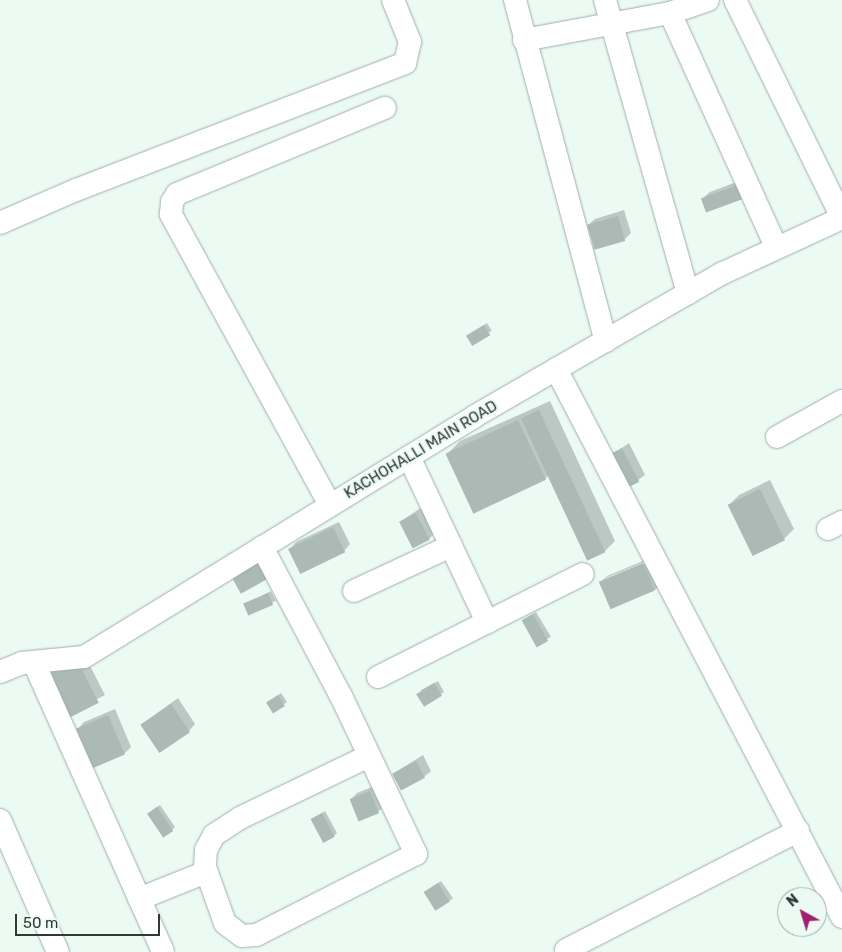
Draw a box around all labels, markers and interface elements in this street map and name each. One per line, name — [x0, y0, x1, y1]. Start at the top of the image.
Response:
street label: KACHOHALLI MAIN ROAD — [341, 397, 501, 503]
north arrow — [777, 887, 827, 937]
text: N — [784, 891, 802, 911]
scale bar — [18, 904, 162, 936]
text: 50 m — [23, 914, 58, 932]

